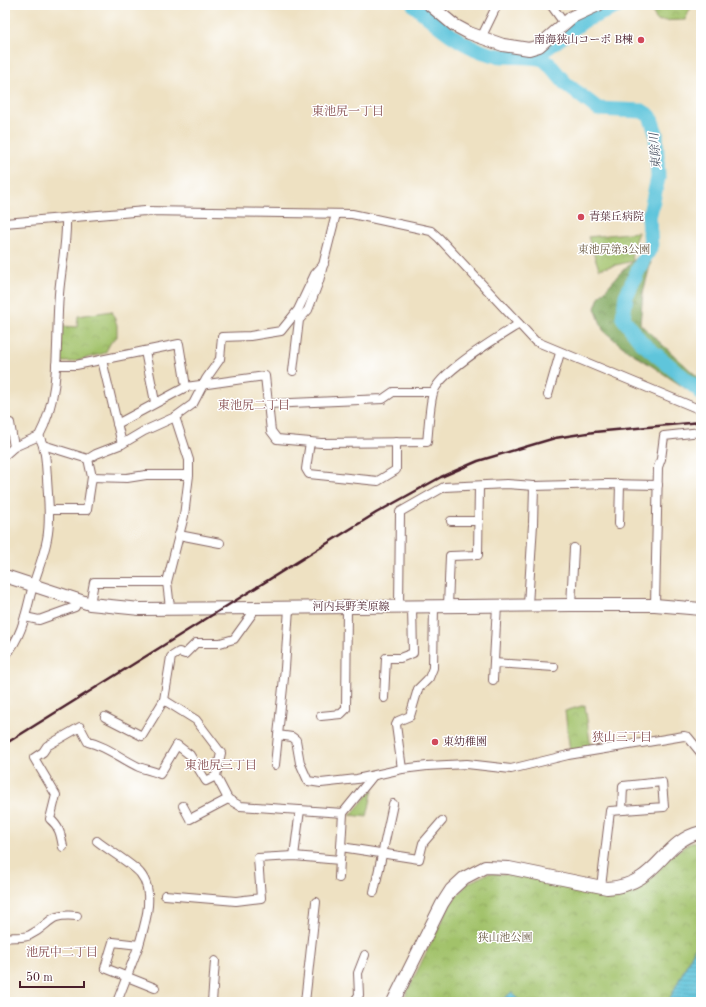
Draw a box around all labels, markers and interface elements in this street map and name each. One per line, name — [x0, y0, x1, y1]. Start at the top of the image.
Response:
place label: 南海狭山コーポ B棟 — [534, 33, 633, 46]
marker: 南海狭山コーポ B棟 — [636, 35, 646, 45]
district label: 東池尻一丁目 — [312, 104, 384, 118]
water label: 東除川 — [647, 131, 663, 170]
place label: 青葉丘病院 — [589, 210, 644, 223]
marker: 青葉丘病院 — [576, 212, 586, 222]
park label: 東池尻第3公園 — [578, 243, 650, 256]
district label: 東池尻二丁目 — [218, 398, 290, 412]
street label: 河内長野美原線 — [313, 600, 390, 613]
district label: 狭山三丁目 — [592, 730, 652, 744]
place label: 東幼稚園 — [443, 735, 487, 748]
marker: 東幼稚園 — [430, 737, 440, 747]
district label: 東池尻三丁目 — [185, 758, 257, 772]
park label: 狭山池公園 — [478, 931, 533, 944]
district label: 池尻中二丁目 — [26, 945, 98, 959]
scale bar — [20, 963, 84, 989]
text: 50 m — [26, 971, 53, 984]

